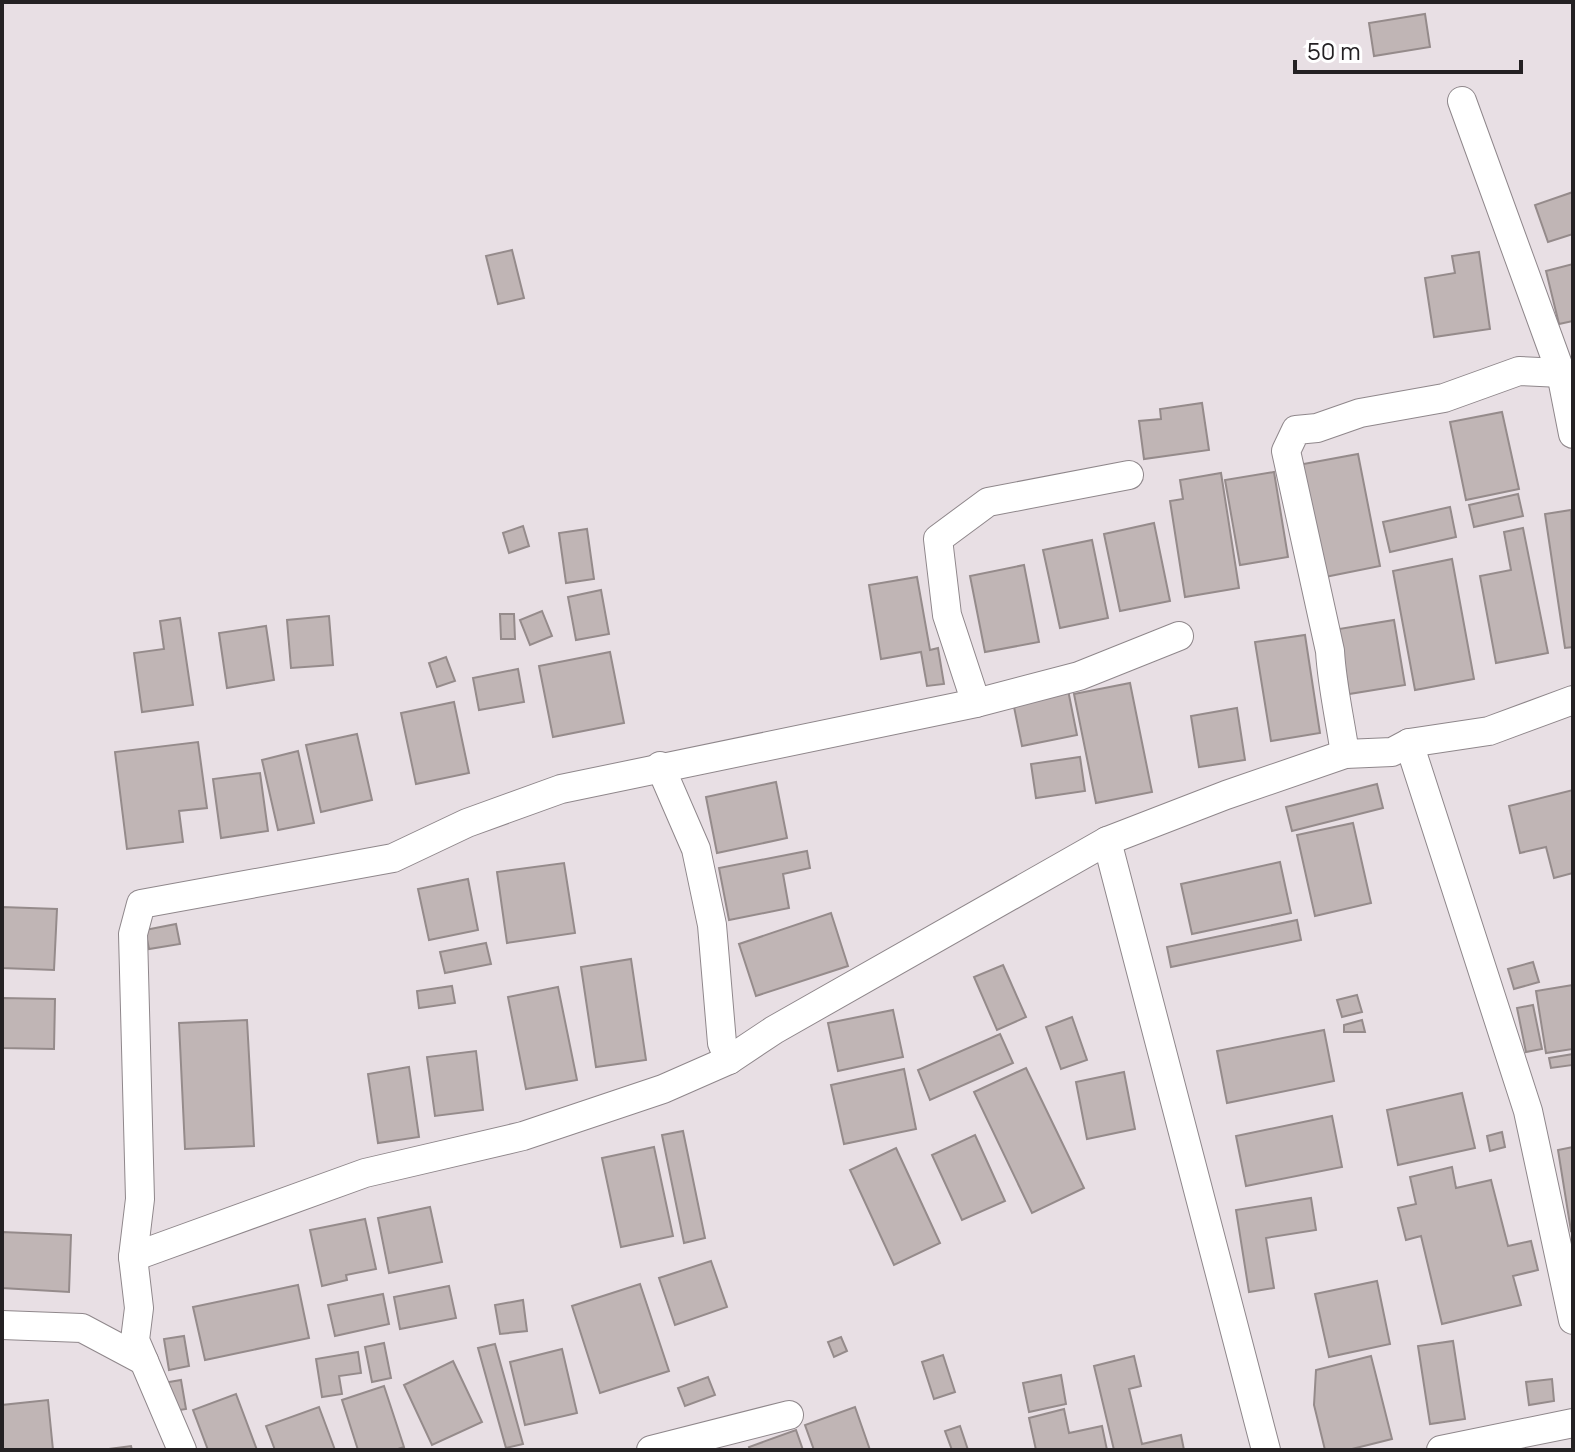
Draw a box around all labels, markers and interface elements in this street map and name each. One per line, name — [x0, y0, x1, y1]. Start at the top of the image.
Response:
scale bar — [1295, 24, 1521, 74]
text: 50 m — [1307, 34, 1361, 67]

